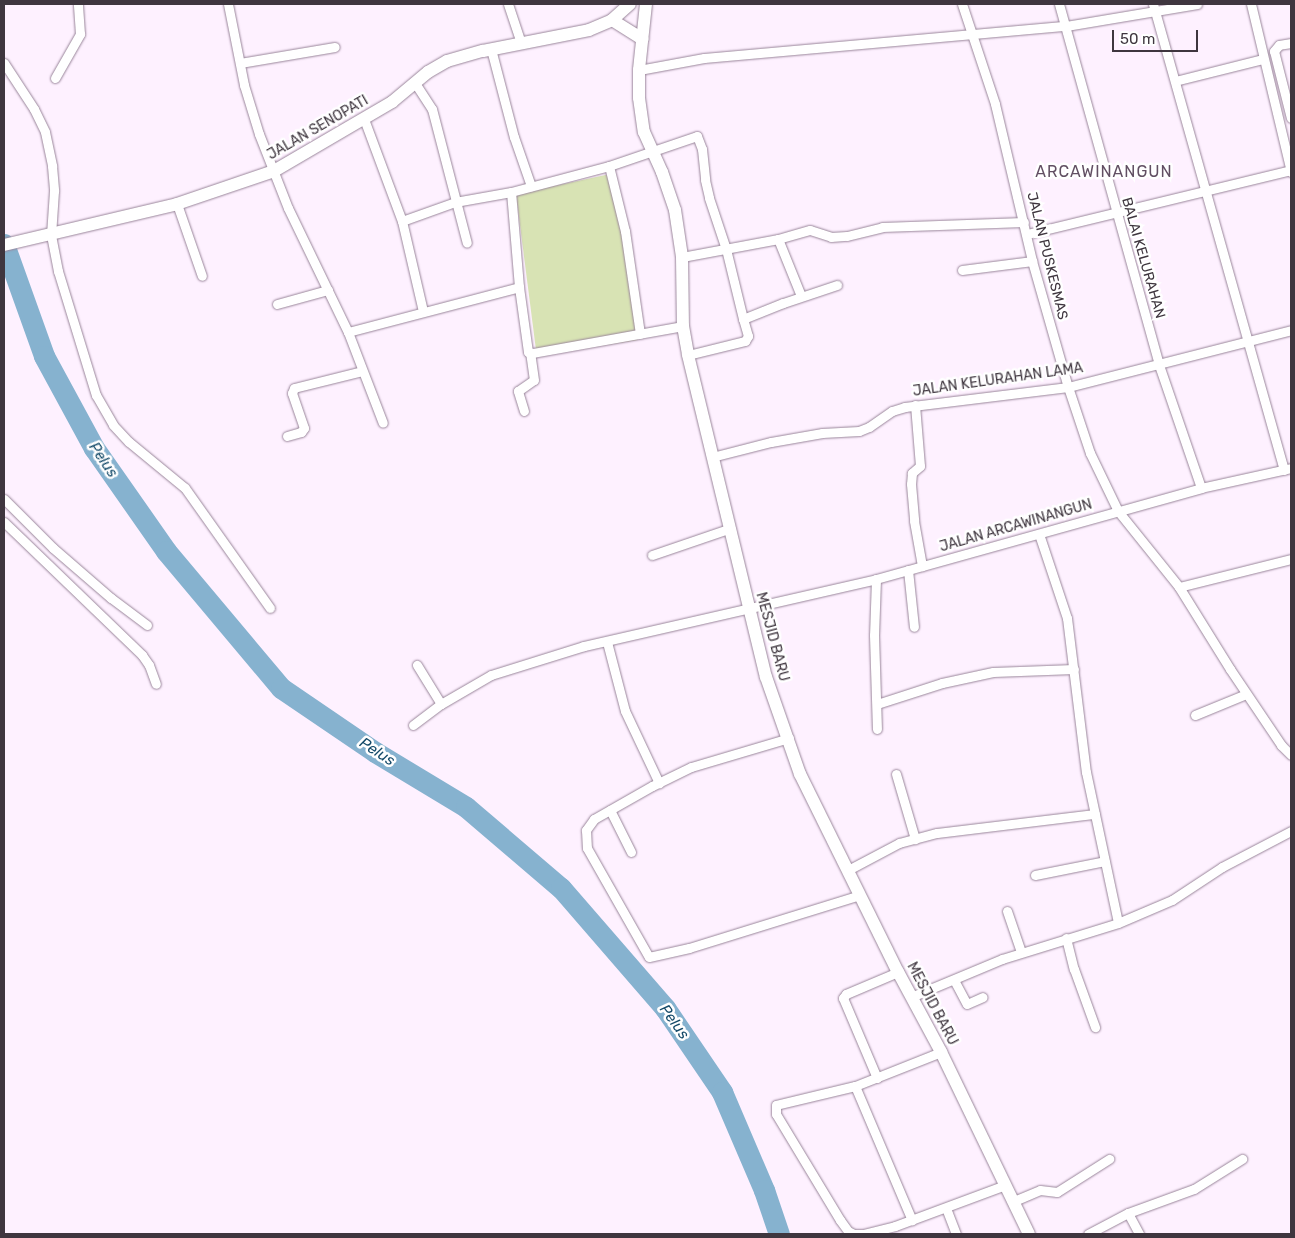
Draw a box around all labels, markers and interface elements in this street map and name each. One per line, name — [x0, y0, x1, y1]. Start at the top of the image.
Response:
scale bar — [1115, 20, 1201, 52]
text: 50 m — [1120, 30, 1155, 48]
street label: JALAN SENOPATI — [265, 92, 371, 164]
district label: ARCAWINANGUN — [1034, 162, 1174, 182]
street label: JALAN PUSKESMAS — [1023, 191, 1071, 321]
street label: BALAI KELURAHAN — [1118, 196, 1168, 320]
street label: JALAN KELURAHAN LAMA — [912, 360, 1084, 400]
water label: Pelus — [85, 439, 121, 481]
street label: JALAN ARCAWINANGUN — [938, 496, 1094, 556]
street label: MESJID BARU — [752, 591, 792, 683]
water label: Pelus — [356, 734, 398, 770]
street label: MESJID BARU — [903, 960, 961, 1048]
water label: Pelus — [655, 1001, 693, 1043]

